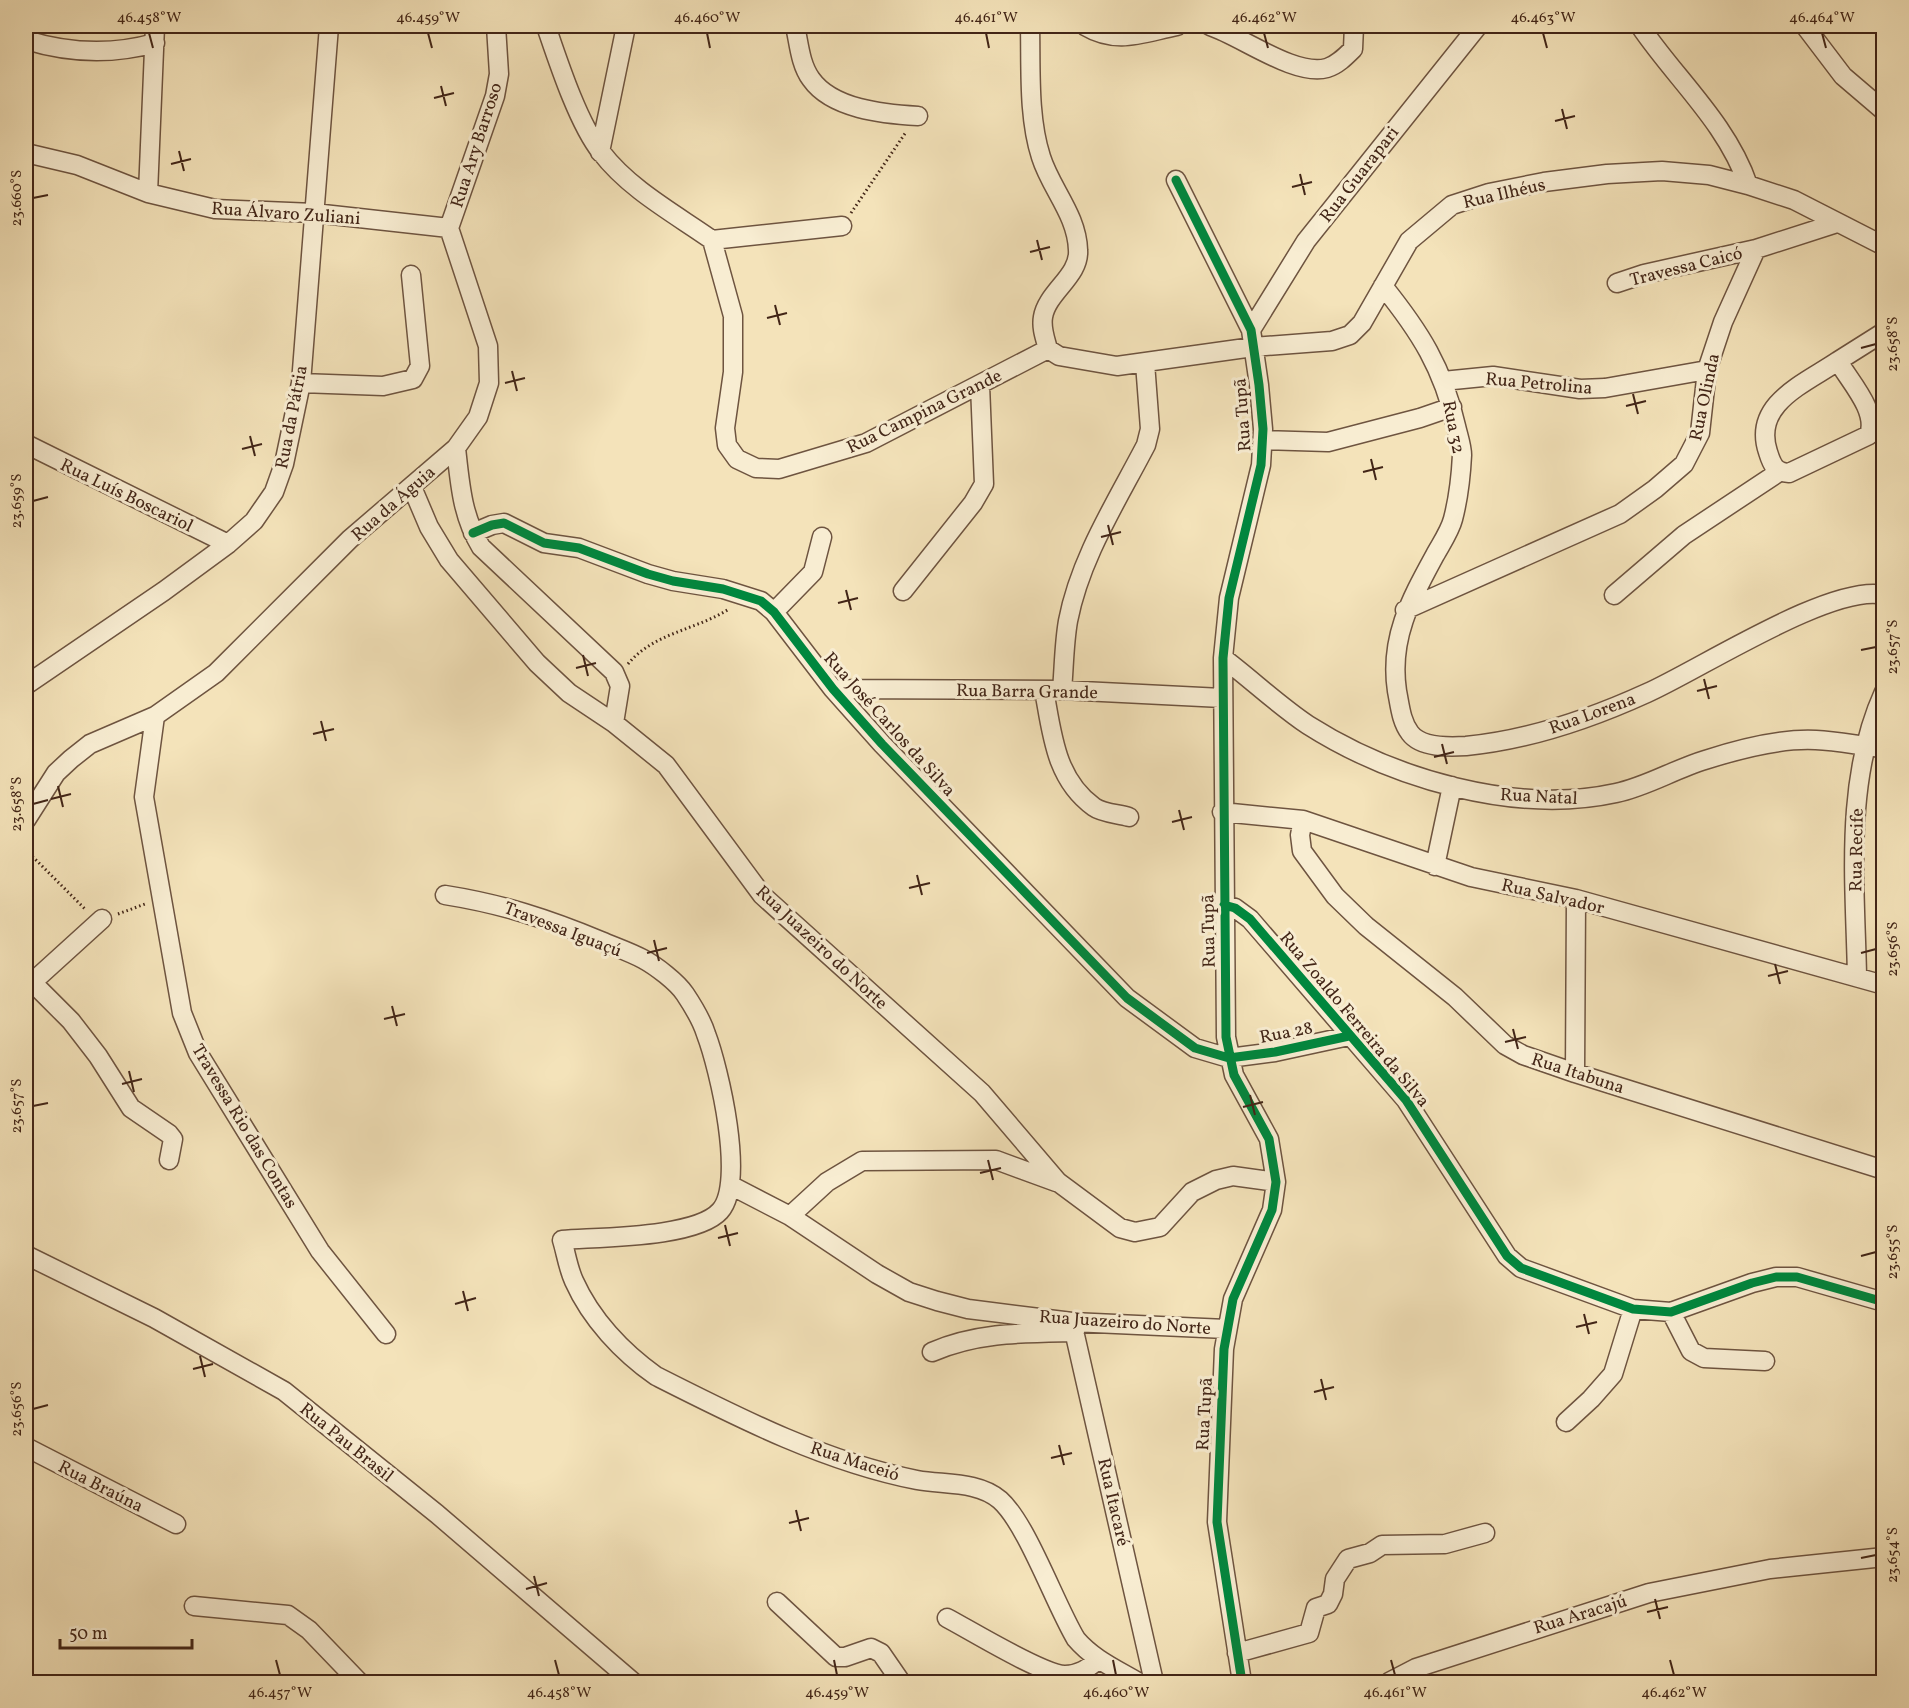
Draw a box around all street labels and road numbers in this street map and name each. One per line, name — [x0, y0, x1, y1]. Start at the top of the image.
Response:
street label: Rua Ary Barroso — [445, 80, 509, 211]
street label: Rua Guarapari — [1315, 122, 1406, 228]
street label: Rua Ilhéus — [1461, 173, 1548, 216]
street label: Rua Álvaro Zuliani — [210, 197, 361, 232]
street label: Travessa Caicó — [1627, 241, 1745, 294]
street label: Rua Olinda — [1684, 351, 1727, 443]
street label: Rua da Pátria — [270, 363, 315, 471]
street label: Rua Campina Grande — [843, 364, 1006, 461]
street label: Rua Petrolina — [1484, 367, 1593, 402]
street label: Rua Tupã — [1228, 377, 1259, 452]
street label: Rua 32 — [1435, 398, 1470, 456]
street label: Rua Luís Boscariol — [56, 453, 197, 539]
street label: Rua da Águia — [346, 461, 442, 548]
street label: Rua José Carlos da Silva — [817, 647, 961, 803]
street label: Rua Barra Grande — [956, 679, 1098, 706]
street label: Rua Lorena — [1546, 687, 1639, 742]
street label: Rua Natal — [1499, 783, 1578, 812]
street label: Rua Recife — [1844, 808, 1871, 892]
street label: Rua Salvador — [1499, 873, 1607, 922]
street label: Rua Juazeiro do Norte — [749, 880, 892, 1016]
street label: Rua Tupã — [1196, 894, 1223, 968]
street label: Travessa Iguaçú — [500, 896, 625, 964]
street label: Rua Zoaldo Ferreira da Silva — [1273, 927, 1435, 1113]
street label: Rua 28 — [1257, 1016, 1315, 1051]
street label: Travessa Rio das Contas — [185, 1040, 303, 1214]
street label: Rua Itabuna — [1528, 1048, 1627, 1101]
street label: Rua Juazeiro do Norte — [1038, 1305, 1212, 1342]
street label: Rua Tupã — [1191, 1377, 1220, 1451]
street label: Rua Pau Brasil — [294, 1397, 398, 1489]
street label: Rua Maceió — [807, 1436, 902, 1489]
street label: Rua Braúna — [53, 1455, 147, 1520]
street label: Rua Itacaré — [1090, 1456, 1135, 1549]
street label: Rua Aracajú — [1531, 1589, 1630, 1641]

